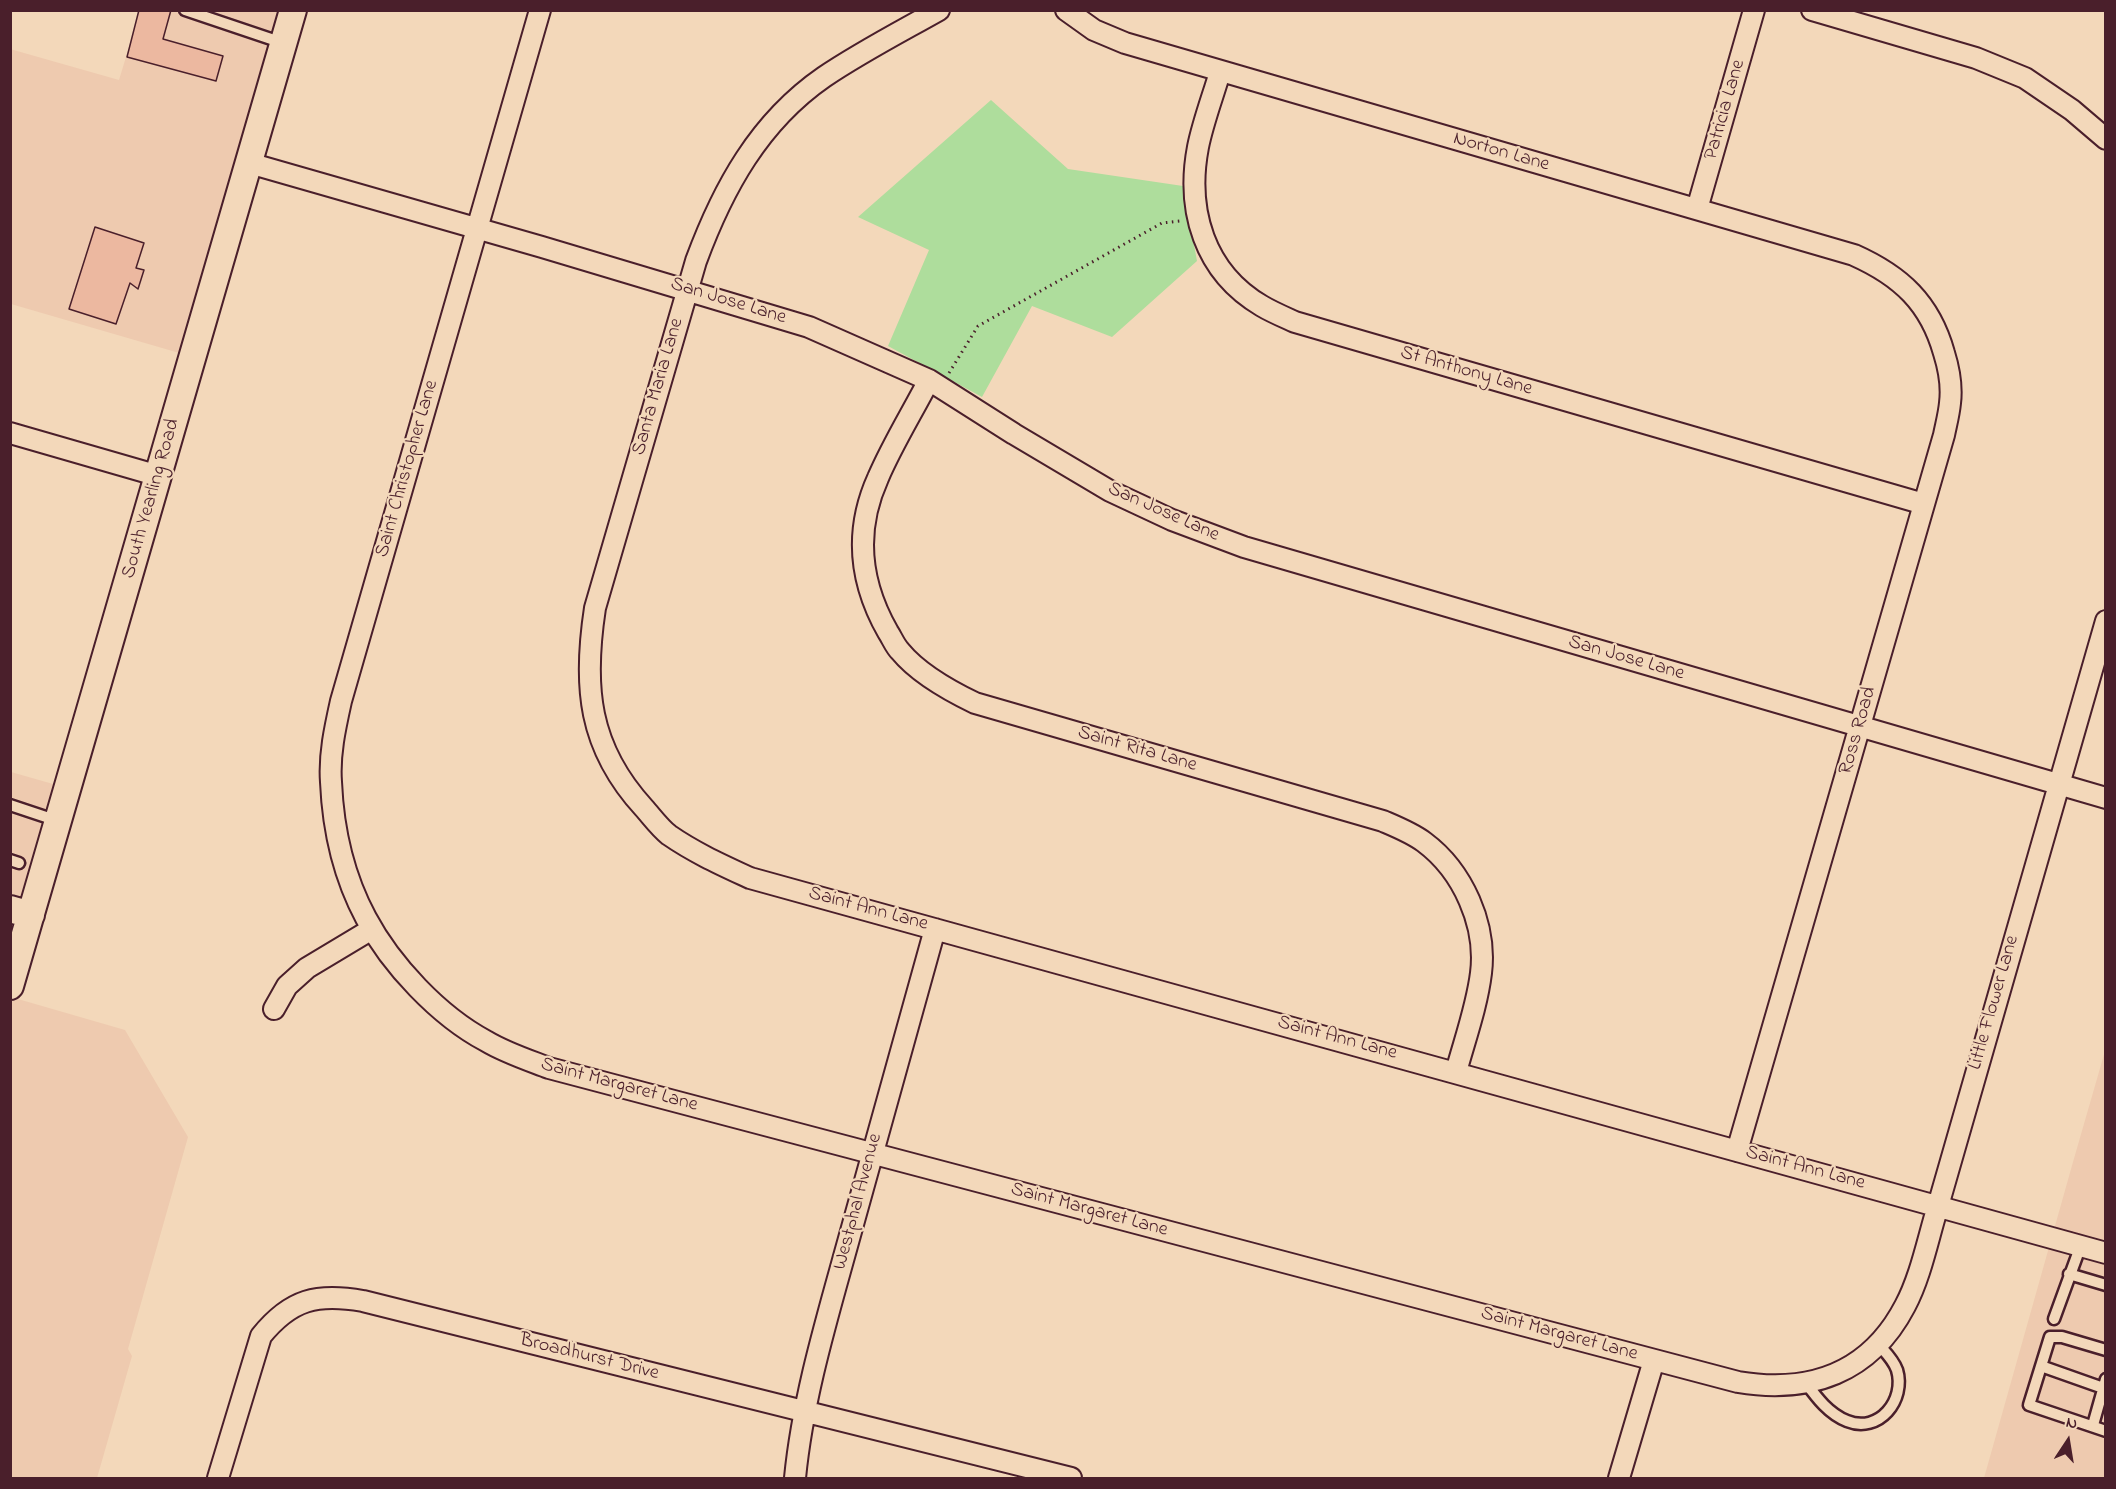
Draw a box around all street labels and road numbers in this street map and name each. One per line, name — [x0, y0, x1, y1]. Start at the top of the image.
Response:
street label: Patricia Lane — [1700, 57, 1752, 163]
street label: Norton Lane — [1450, 128, 1552, 178]
street label: San Jose Lane — [667, 273, 789, 331]
street label: Santa Maria Lane — [628, 316, 690, 458]
street label: St Anthony Lane — [1397, 342, 1535, 402]
street label: Saint Christopher Lane — [371, 378, 445, 560]
street label: South Yearling Road — [118, 416, 186, 582]
street label: San Jose Lane — [1103, 478, 1223, 548]
street label: San Jose Lane — [1565, 631, 1687, 687]
street label: Ross Road — [1835, 684, 1883, 778]
street label: Saint Rita Lane — [1075, 722, 1199, 778]
street label: Saint Ann Lane — [806, 883, 930, 937]
street label: Little Flower Lane — [1964, 933, 2026, 1073]
street label: Saint Ann Lane — [1275, 1012, 1399, 1066]
street label: Saint Margaret Lane — [538, 1053, 700, 1119]
street label: Westphal Avenue — [829, 1131, 889, 1273]
street label: Saint Ann Lane — [1743, 1142, 1867, 1196]
street label: Saint Margaret Lane — [1008, 1178, 1170, 1244]
street label: Saint Margaret Lane — [1478, 1302, 1640, 1368]
street label: Broadhurst Drive — [517, 1329, 661, 1387]

